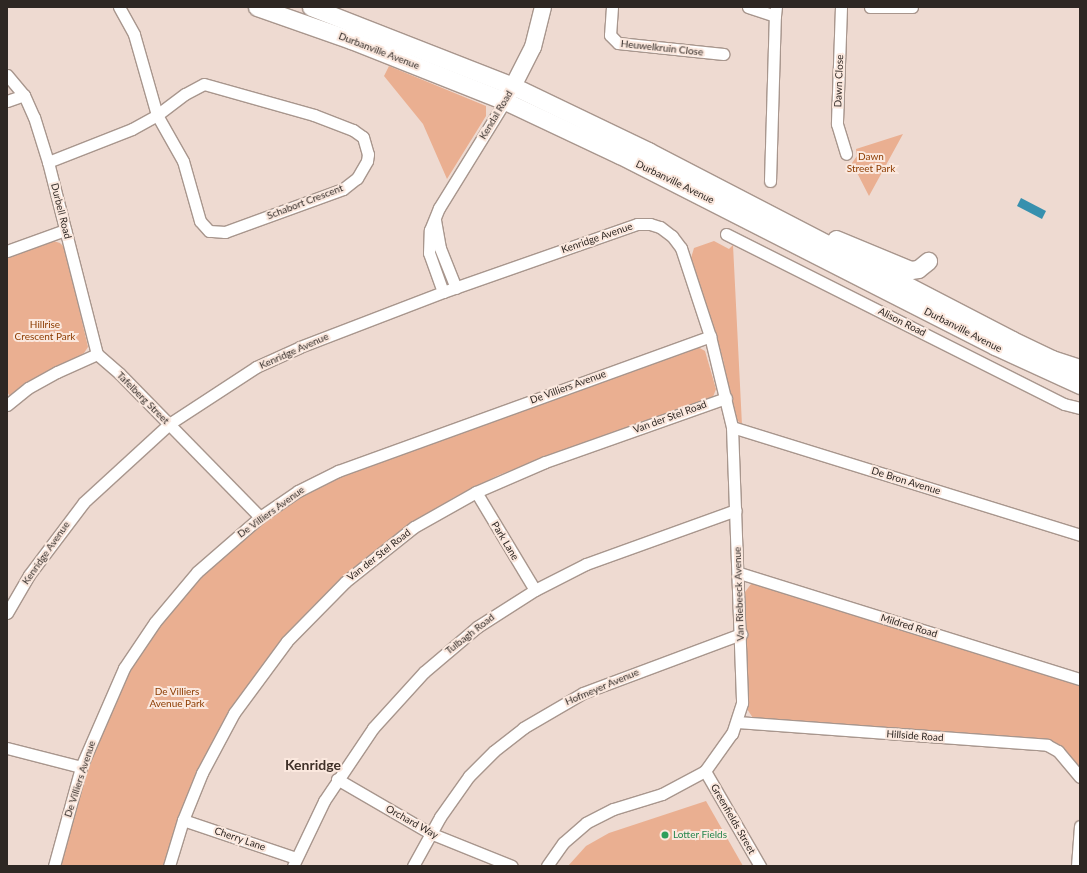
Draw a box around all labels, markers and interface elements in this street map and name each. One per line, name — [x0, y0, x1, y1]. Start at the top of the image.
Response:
street label: Durbanville Avenue — [337, 30, 421, 72]
street label: Heuwelkruin Close — [620, 38, 704, 58]
street label: Dawn Close — [832, 54, 846, 108]
street label: Kendal Road — [477, 88, 515, 142]
park label: Dawn Street Park — [847, 150, 895, 174]
street label: Durbanville Avenue — [634, 158, 716, 206]
street label: Durbell Road — [48, 182, 74, 240]
street label: Schabort Crescent — [265, 182, 345, 222]
street label: Kenridge Avenue — [560, 220, 634, 256]
street label: Alison Road — [876, 305, 928, 339]
street label: Durbanville Avenue — [922, 305, 1004, 355]
park label: Hillrise Crescent Park — [15, 318, 75, 342]
street label: Kenridge Avenue — [257, 330, 331, 372]
street label: De Villiers Avenue — [528, 368, 608, 406]
street label: Tafelberg Street — [114, 369, 172, 427]
street label: Van der Stel Road — [632, 398, 708, 436]
street label: De Bron Avenue — [870, 465, 942, 497]
street label: De Villiers Avenue — [235, 483, 307, 541]
street label: Kenridge Avenue — [20, 519, 72, 587]
street label: Park Lane — [489, 519, 521, 563]
street label: Van der Stel Road — [345, 526, 413, 584]
street label: Van Riebeeck Avenue — [731, 546, 747, 642]
street label: Tulbagh Road — [443, 611, 497, 657]
street label: Mildred Road — [879, 612, 939, 640]
street label: Hofmeyer Avenue — [563, 666, 641, 708]
park label: De Villiers Avenue Park — [149, 685, 205, 708]
street label: Hillside Road — [886, 728, 944, 744]
street label: De Villiers Avenue — [62, 739, 98, 819]
district label: Kenridge — [285, 757, 341, 773]
street label: Greenfields Street — [708, 782, 758, 856]
street label: Orchard Way — [384, 803, 440, 841]
street label: Cherry Lane — [213, 825, 267, 853]
place label: Lotter Fields — [673, 829, 727, 841]
marker: Lotter Fields — [660, 830, 670, 840]

